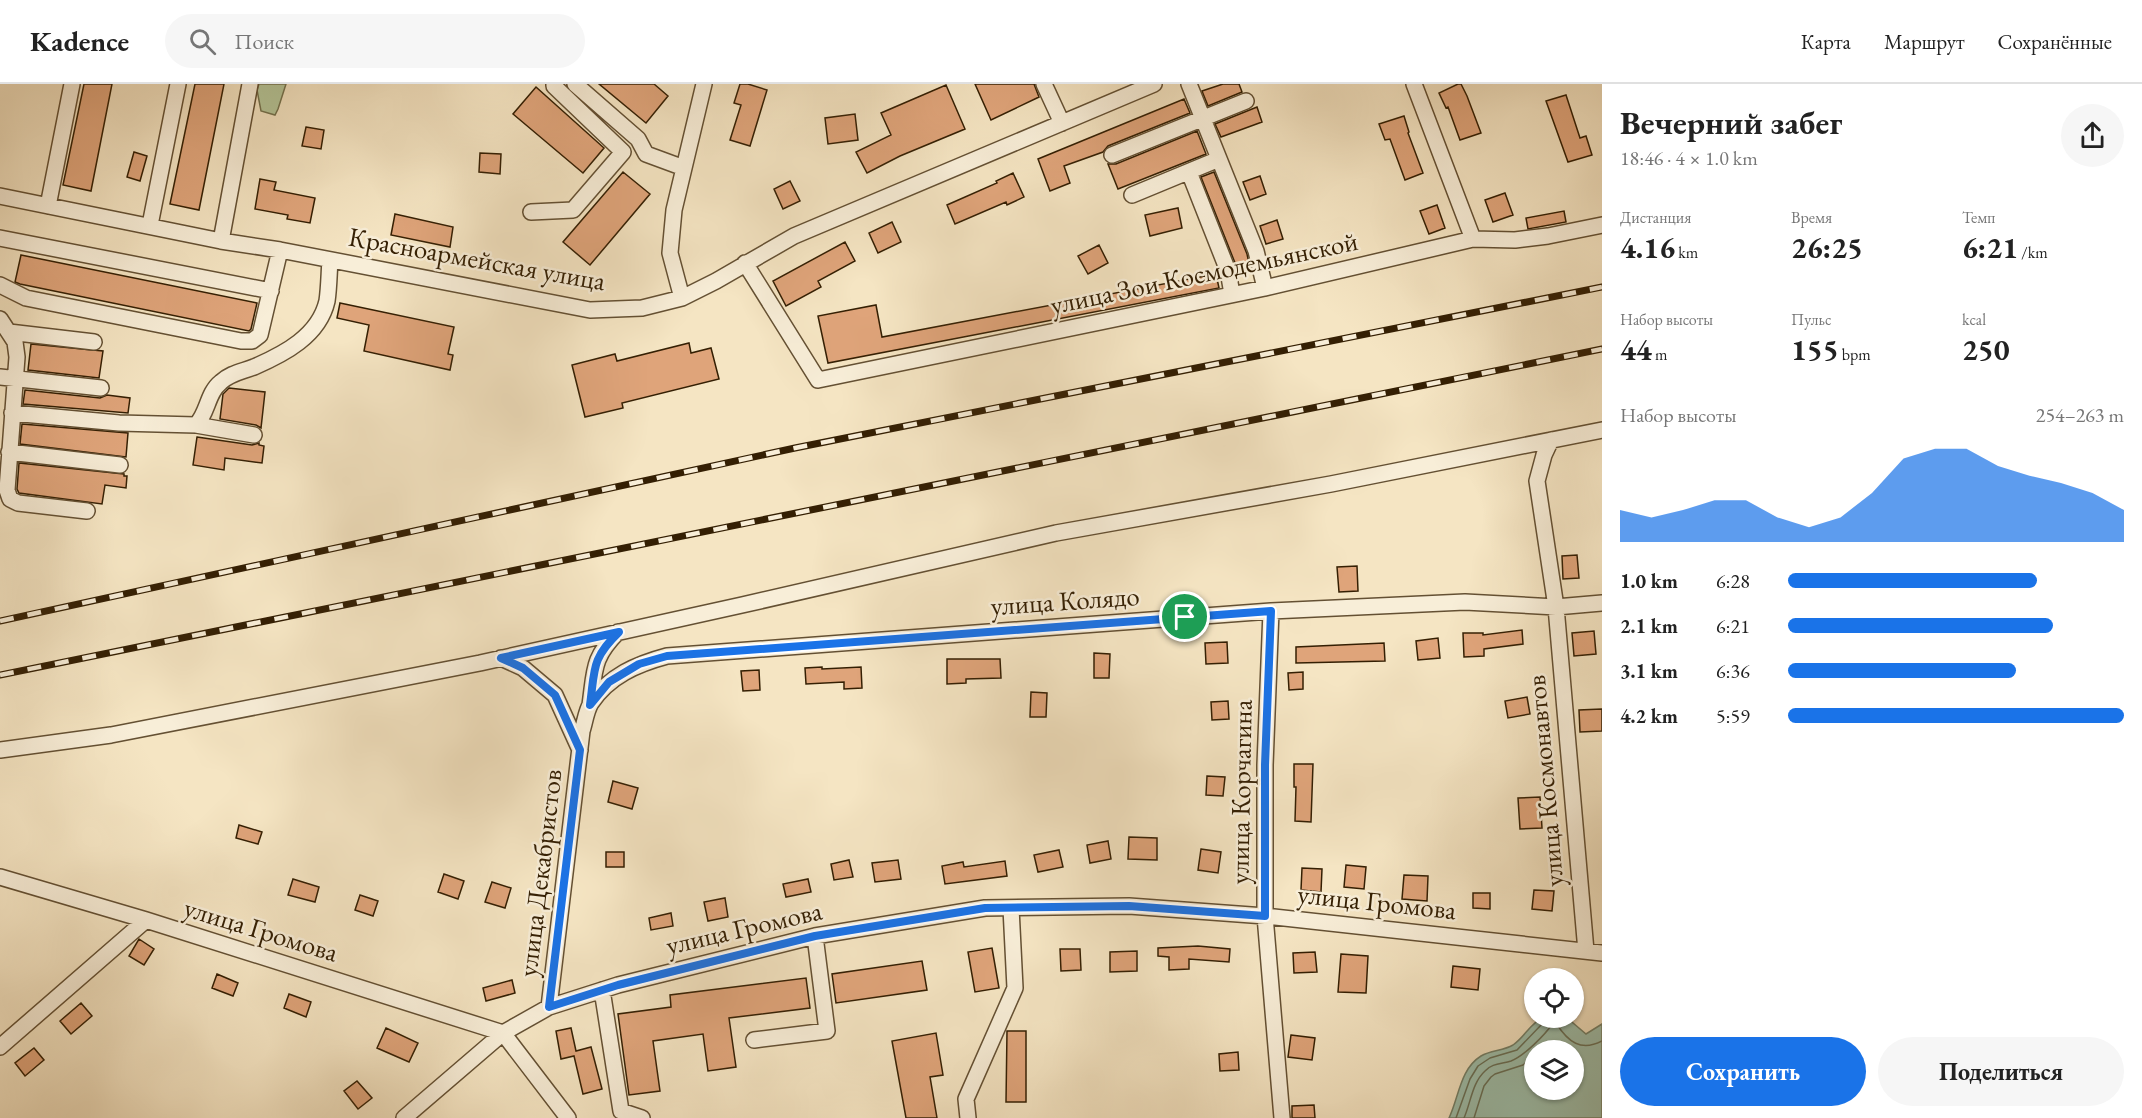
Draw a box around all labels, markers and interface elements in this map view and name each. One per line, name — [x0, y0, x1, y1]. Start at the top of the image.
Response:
search box — [165, 14, 585, 68]
text: Kadence — [30, 23, 129, 59]
icon: search — [186, 25, 219, 58]
text: Поиск — [234, 27, 294, 56]
text: Карта — [1801, 28, 1851, 55]
text: Маршрут — [1884, 28, 1965, 55]
text: Сохранённые — [1998, 28, 2112, 55]
text: Вечерний забег — [1620, 101, 1842, 144]
button: share — [2061, 104, 2124, 167]
text: 18:46 · 4 × 1.0 km — [1620, 145, 1758, 171]
text: Дистанция — [1620, 207, 1691, 228]
text: Время — [1791, 207, 1832, 228]
text: Темп — [1962, 207, 1995, 228]
street label: Красноармейская улица — [346, 219, 608, 298]
street label: улица Зои Космодемьянской — [1047, 223, 1361, 322]
text: 4.16 — [1620, 228, 1675, 267]
text: 26:25 — [1791, 228, 1863, 267]
text: 6:21 — [1962, 228, 2018, 267]
text: km — [1675, 242, 1698, 263]
text: /km — [2018, 242, 2048, 263]
text: Набор высоты — [1620, 309, 1713, 330]
text: Пульс — [1791, 309, 1832, 330]
text: kcal — [1962, 309, 1986, 330]
text: 44 — [1620, 330, 1652, 369]
text: 155 — [1791, 330, 1839, 369]
text: 250 — [1962, 330, 2010, 369]
text: m — [1652, 344, 1667, 365]
text: bpm — [1839, 344, 1871, 365]
text: Набор высоты — [1620, 402, 1736, 428]
text: 254–263 m — [2036, 402, 2124, 428]
text: 1.0 km — [1620, 568, 1678, 594]
text: 6:28 — [1716, 568, 1750, 594]
street label: улица Колядо — [989, 578, 1141, 623]
pin — [1159, 591, 1210, 642]
icon: arrive — [1168, 600, 1201, 633]
text: 2.1 km — [1620, 613, 1678, 639]
text: 6:21 — [1716, 613, 1750, 639]
text: 3.1 km — [1620, 658, 1678, 684]
text: 6:36 — [1716, 658, 1750, 684]
street label: улица Космонавтов — [1518, 674, 1571, 888]
street label: улица Корчагина — [1221, 699, 1260, 885]
text: 4.2 km — [1620, 703, 1678, 729]
text: 5:59 — [1716, 703, 1750, 729]
street label: улица Декабристов — [509, 767, 570, 979]
street label: улица Громова — [1296, 876, 1458, 927]
street label: улица Громова — [180, 890, 343, 970]
street label: улица Громова — [662, 892, 826, 962]
map controls — [1524, 968, 1584, 1100]
button: locate — [1524, 968, 1584, 1028]
button: Сохранить — [1620, 1037, 1866, 1106]
button: Поделиться — [1878, 1037, 2124, 1106]
button: layers — [1524, 1040, 1584, 1100]

